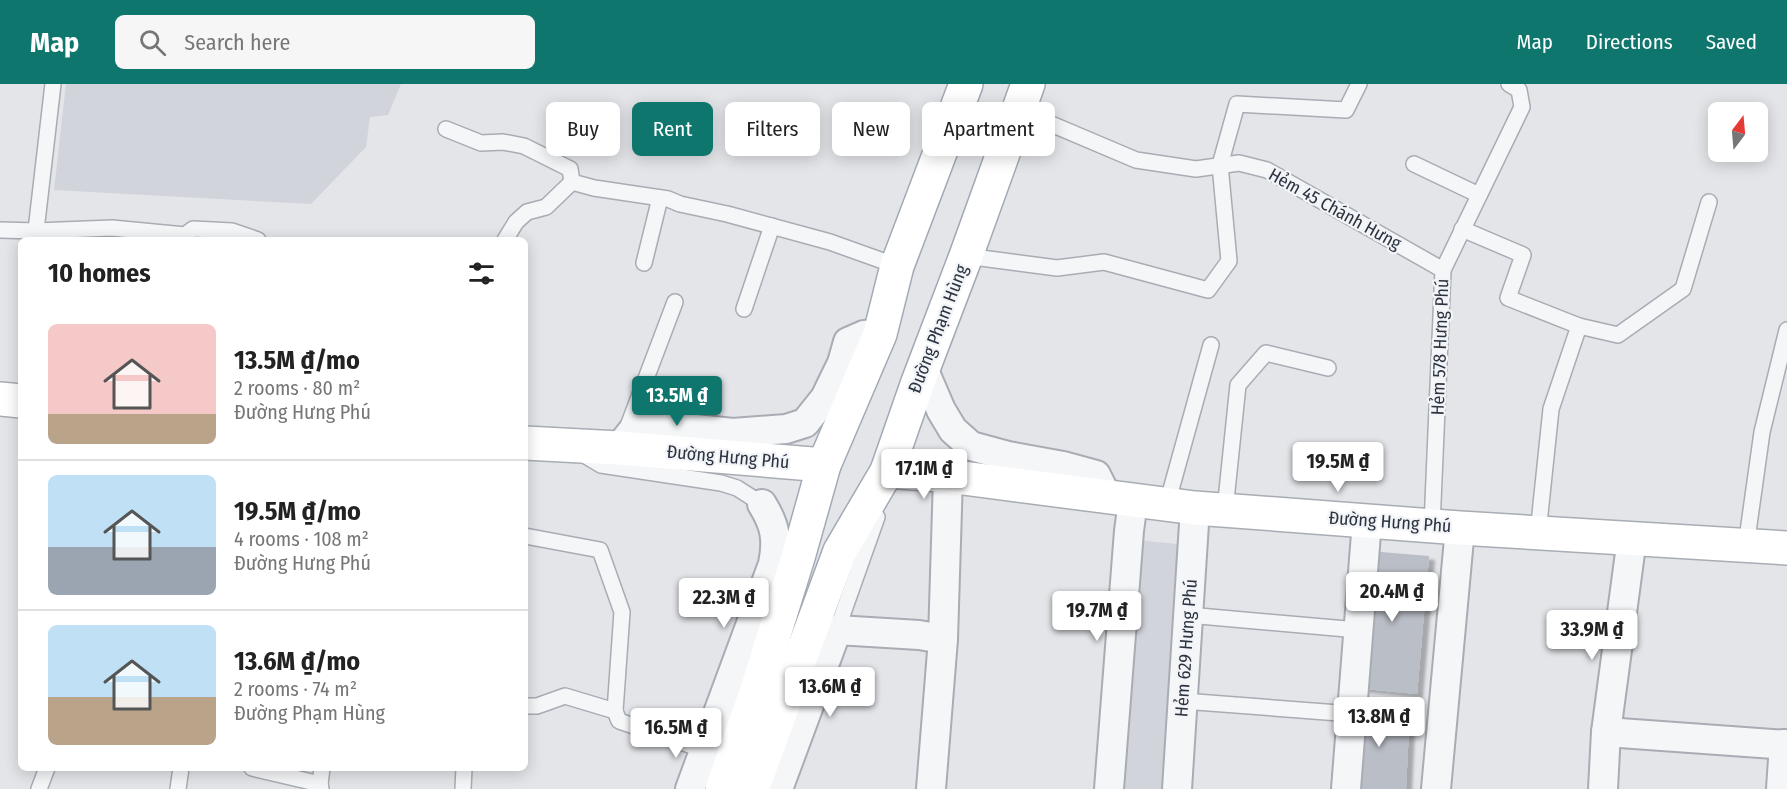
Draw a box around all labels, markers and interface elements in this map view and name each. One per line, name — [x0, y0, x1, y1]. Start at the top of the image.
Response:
search box — [115, 15, 535, 69]
text: Map — [30, 26, 79, 59]
icon: search — [136, 26, 169, 59]
text: Search here — [184, 29, 290, 56]
text: Map — [1516, 29, 1553, 55]
text: Directions — [1586, 29, 1673, 55]
text: Saved — [1706, 29, 1757, 55]
chip: Buy — [546, 102, 620, 156]
chip: Rent — [632, 102, 713, 156]
chip: Filters — [725, 102, 820, 156]
chip: New — [832, 102, 910, 156]
chip: Apartment — [922, 102, 1055, 156]
north arrow — [1708, 102, 1768, 162]
map controls — [1708, 102, 1768, 162]
street label: Hẻm 45 Chánh Hưng — [1265, 163, 1406, 255]
icon: filters — [465, 257, 498, 290]
text: 10 homes — [48, 258, 151, 289]
street label: Đường Phạm Hùng — [903, 261, 973, 396]
street label: Hẻm 578 Hưng Phú — [1427, 278, 1453, 416]
text: 13.5M ₫/mo — [234, 345, 360, 376]
icon: home — [96, 348, 168, 420]
text: 2 rooms · 80 m² — [234, 376, 360, 400]
pin: 13.5M ₫ — [622, 376, 732, 427]
text: 13.5M ₫ — [646, 383, 708, 407]
text: Đường Hưng Phú — [234, 400, 371, 424]
street label: Đường Hưng Phú — [666, 441, 790, 473]
pin: 19.5M ₫ — [1283, 442, 1393, 493]
pin: 17.1M ₫ — [869, 449, 979, 500]
text: 19.5M ₫ — [1307, 449, 1369, 473]
text: 17.1M ₫ — [895, 456, 953, 480]
text: 19.5M ₫/mo — [234, 496, 361, 527]
icon: home — [96, 499, 168, 571]
street label: Đường Hưng Phú — [1328, 507, 1452, 537]
text: 4 rooms · 108 m² — [234, 527, 369, 551]
text: Đường Hưng Phú — [234, 551, 371, 575]
pin: 20.4M ₫ — [1337, 572, 1447, 623]
pin: 22.3M ₫ — [669, 578, 779, 629]
street label: Hẻm 629 Hưng Phú — [1170, 578, 1202, 718]
text: 20.4M ₫ — [1360, 579, 1424, 603]
text: 22.3M ₫ — [693, 585, 755, 609]
pin: 19.7M ₫ — [1042, 591, 1152, 642]
text: 19.7M ₫ — [1066, 598, 1128, 622]
pin: 33.9M ₫ — [1537, 610, 1647, 661]
text: 33.9M ₫ — [1561, 617, 1623, 641]
text: 13.6M ₫/mo — [234, 646, 360, 677]
icon: home — [96, 649, 168, 721]
pin: 13.6M ₫ — [775, 667, 885, 718]
text: 13.6M ₫ — [799, 674, 861, 698]
text: 2 rooms · 74 m² — [234, 677, 357, 701]
pin: 13.8M ₫ — [1324, 697, 1434, 748]
text: Đường Phạm Hùng — [234, 701, 385, 725]
text: 13.8M ₫ — [1348, 704, 1410, 728]
pin: 16.5M ₫ — [621, 708, 731, 759]
text: 16.5M ₫ — [644, 715, 708, 739]

